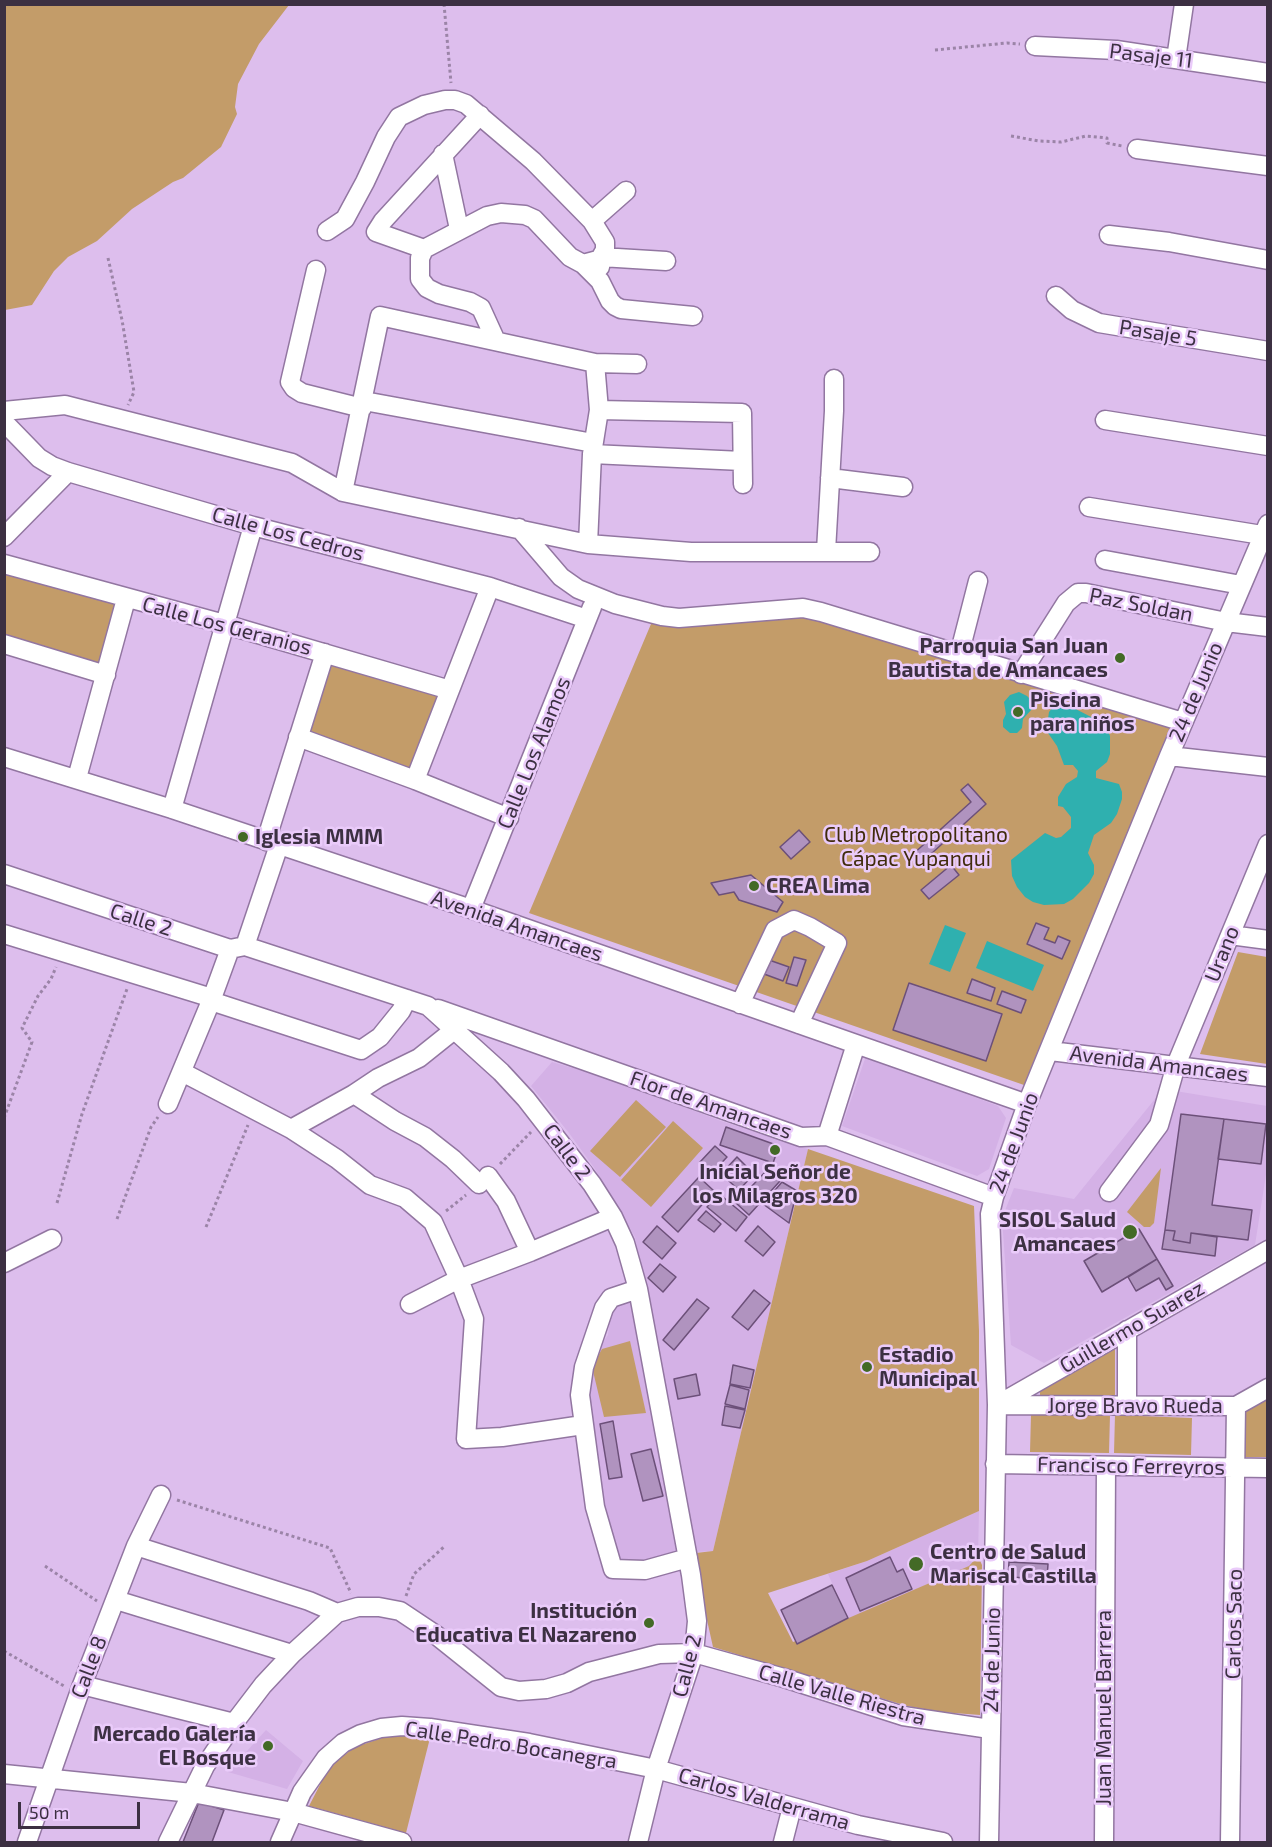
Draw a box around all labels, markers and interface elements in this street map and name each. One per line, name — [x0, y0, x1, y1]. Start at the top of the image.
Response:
street label: Pasaje 11 — [1108, 38, 1194, 74]
street label: Pasaje 5 — [1117, 314, 1199, 352]
street label: Calle Los Cedros — [209, 502, 367, 566]
street label: Paz Soldan — [1087, 583, 1195, 627]
street label: Calle Los Geranios — [140, 591, 314, 661]
place label: Parroquia San Juan Bautista de Amancaes — [888, 633, 1108, 683]
street label: 24 de Junio — [1164, 638, 1228, 746]
marker: Parroquia San Juan Bautista de Amancaes — [1113, 651, 1127, 665]
street label: Calle Los Alamos — [492, 673, 576, 833]
place label: Piscina para niños — [1030, 687, 1135, 737]
marker: Piscina para niños — [1011, 705, 1025, 719]
park label: Club Metropolitano Cápac Yupanqui — [824, 822, 1008, 872]
place label: Iglesia MMM — [255, 824, 383, 850]
marker: Iglesia MMM — [236, 830, 250, 844]
place label: CREA Lima — [766, 873, 870, 899]
marker: CREA Lima — [747, 879, 761, 893]
street label: Avenida Amancaes — [428, 885, 606, 967]
street label: Calle 2 — [107, 898, 175, 942]
street label: Urano — [1199, 922, 1245, 986]
street label: Avenida Amancaes — [1068, 1041, 1250, 1087]
street label: Flor de Amancaes — [627, 1065, 795, 1145]
street label: 24 de Junio — [984, 1089, 1044, 1197]
street label: Calle 2 — [538, 1119, 596, 1185]
marker: Inicial Señor de los Milagros 320 — [768, 1143, 782, 1157]
place label: Inicial Señor de los Milagros 320 — [692, 1159, 858, 1209]
place label: SISOL Salud Amancaes — [999, 1207, 1116, 1257]
marker: SISOL Salud Amancaes — [1121, 1223, 1139, 1241]
street label: Guillermo Suarez — [1055, 1275, 1209, 1379]
place label: Estadio Municipal — [879, 1342, 977, 1392]
marker: Estadio Municipal — [860, 1360, 874, 1374]
street label: Jorge Bravo Rueda — [1047, 1393, 1223, 1419]
street label: Francisco Ferreyros — [1037, 1452, 1225, 1480]
place label: Centro de Salud Mariscal Castilla — [930, 1539, 1097, 1589]
marker: Centro de Salud Mariscal Castilla — [907, 1555, 925, 1573]
street label: Carlos Saco — [1220, 1568, 1248, 1680]
place label: Institución Educativa El Nazareno — [415, 1598, 637, 1648]
street label: 24 de Junio — [978, 1607, 1006, 1713]
street label: Juan Manuel Barrera — [1091, 1610, 1117, 1806]
marker: Institución Educativa El Nazareno — [642, 1616, 656, 1630]
street label: Calle 8 — [66, 1632, 112, 1702]
street label: Calle 2 — [667, 1632, 707, 1700]
street label: Calle Valle Riestra — [756, 1659, 928, 1731]
street label: Calle Pedro Bocanegra — [403, 1716, 619, 1774]
place label: Mercado Galería El Bosque — [93, 1721, 256, 1771]
marker: Mercado Galería El Bosque — [261, 1739, 275, 1753]
street label: Carlos Valderrama — [675, 1762, 853, 1836]
scale bar — [21, 1790, 142, 1828]
text: 50 m — [29, 1801, 69, 1823]

